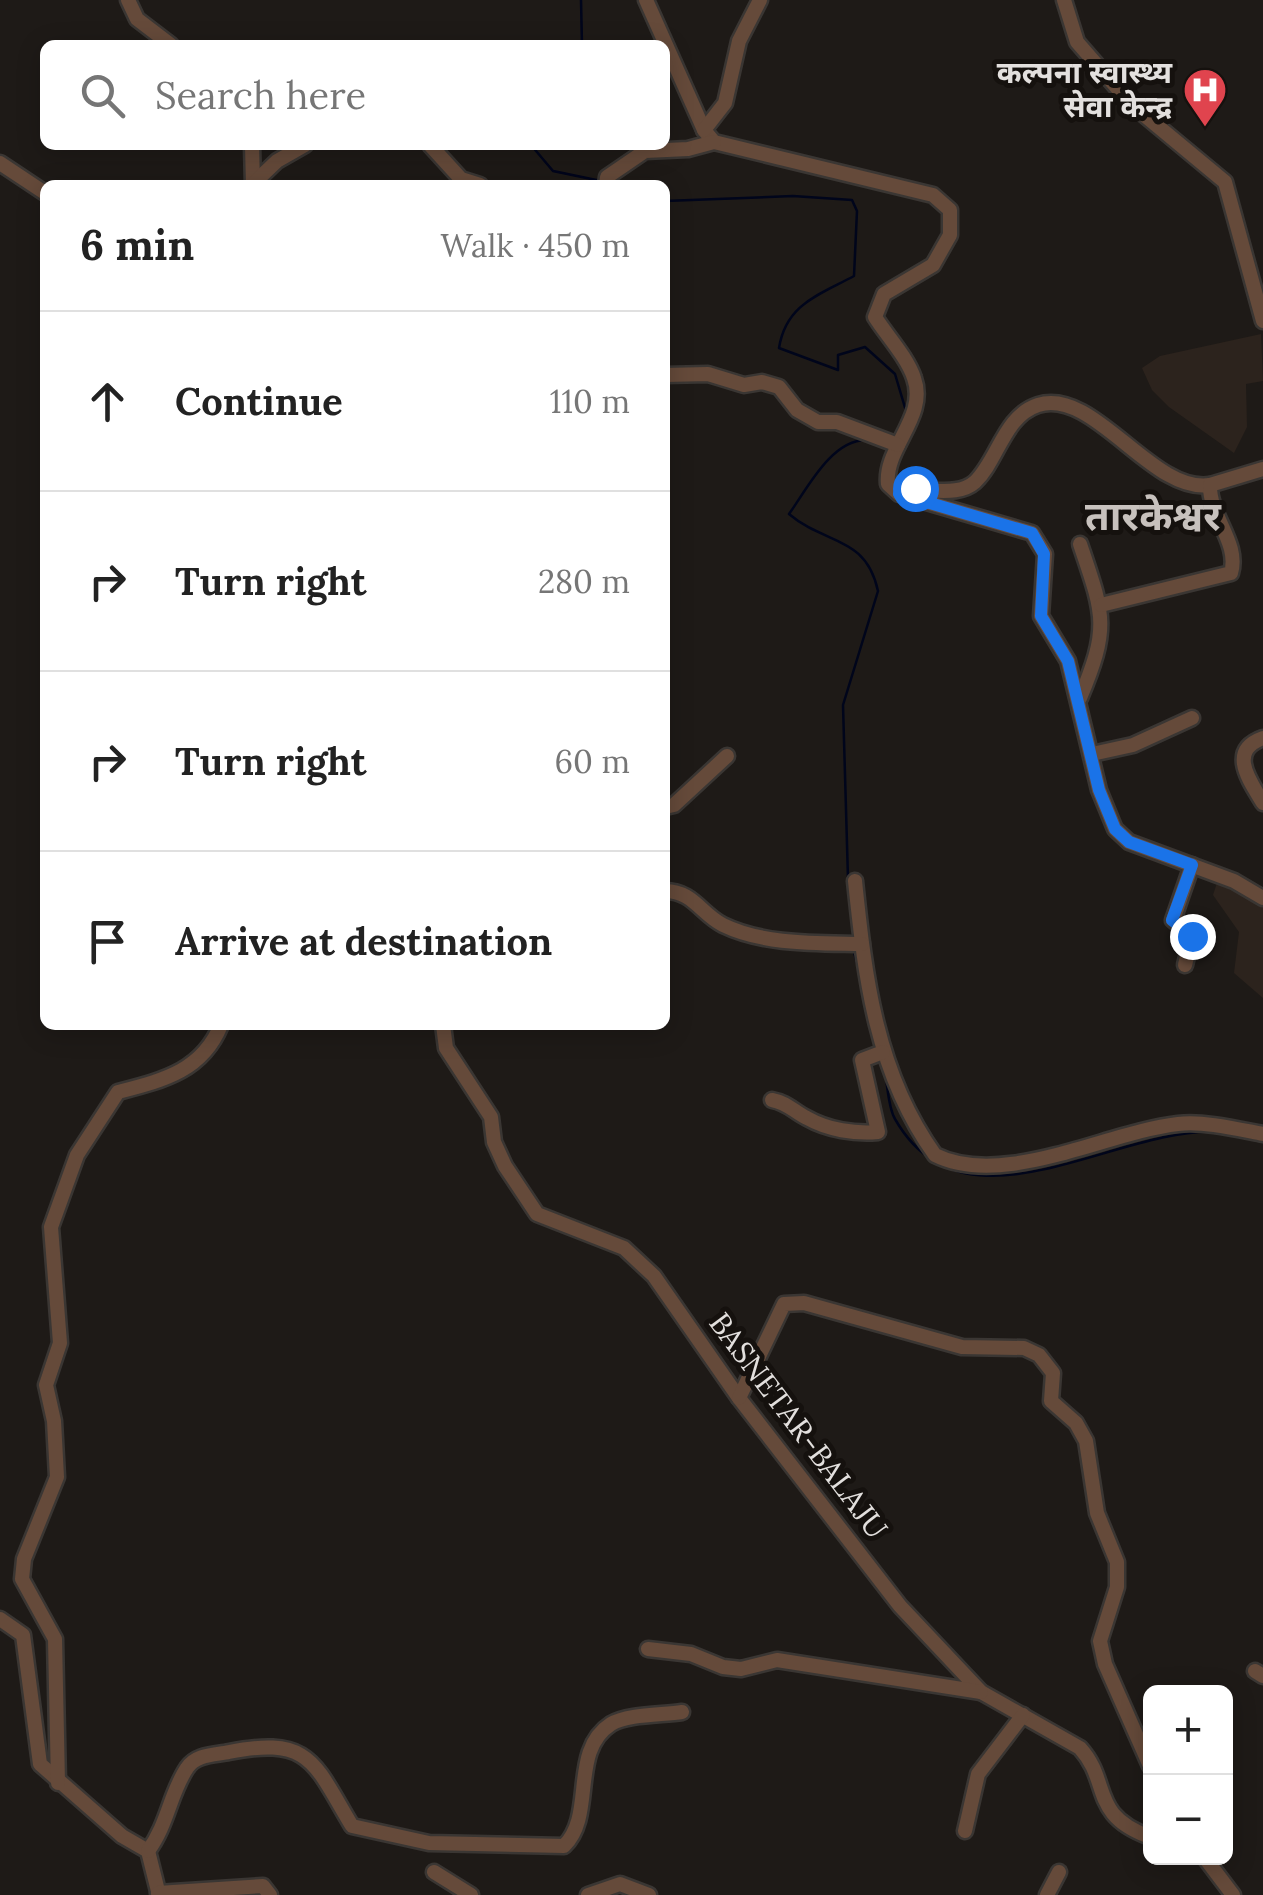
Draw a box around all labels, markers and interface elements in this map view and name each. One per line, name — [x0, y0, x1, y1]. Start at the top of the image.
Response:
search box — [40, 40, 670, 150]
place label: कल्पना स्वास्थ्य सेवा केन्द्र — [997, 53, 1173, 125]
hospital icon: कल्पना स्वास्थ्य सेवा केन्द्र — [1182, 67, 1228, 128]
icon: search — [75, 68, 130, 123]
text: Search here — [155, 71, 366, 119]
text: 6 min — [80, 218, 194, 272]
text: Walk · 450 m — [440, 225, 630, 266]
icon: ahead — [80, 374, 135, 429]
text: Continue — [175, 377, 343, 425]
text: 110 m — [550, 381, 630, 422]
route start — [893, 466, 939, 512]
district label: तारकेश्वर — [1085, 490, 1222, 541]
icon: right — [80, 554, 135, 609]
text: Turn right — [175, 557, 366, 605]
text: 280 m — [538, 561, 630, 602]
icon: right — [80, 734, 135, 789]
text: Turn right — [175, 737, 366, 785]
text: 60 m — [555, 741, 630, 782]
icon: arrive — [80, 914, 135, 969]
route end — [1170, 914, 1216, 960]
text: Arrive at destination — [175, 917, 552, 965]
street label: BASNETAR-BALAJU — [701, 1305, 896, 1546]
map controls — [1143, 1685, 1233, 1865]
button: + — [1143, 1685, 1233, 1775]
button: − — [1143, 1775, 1233, 1865]

